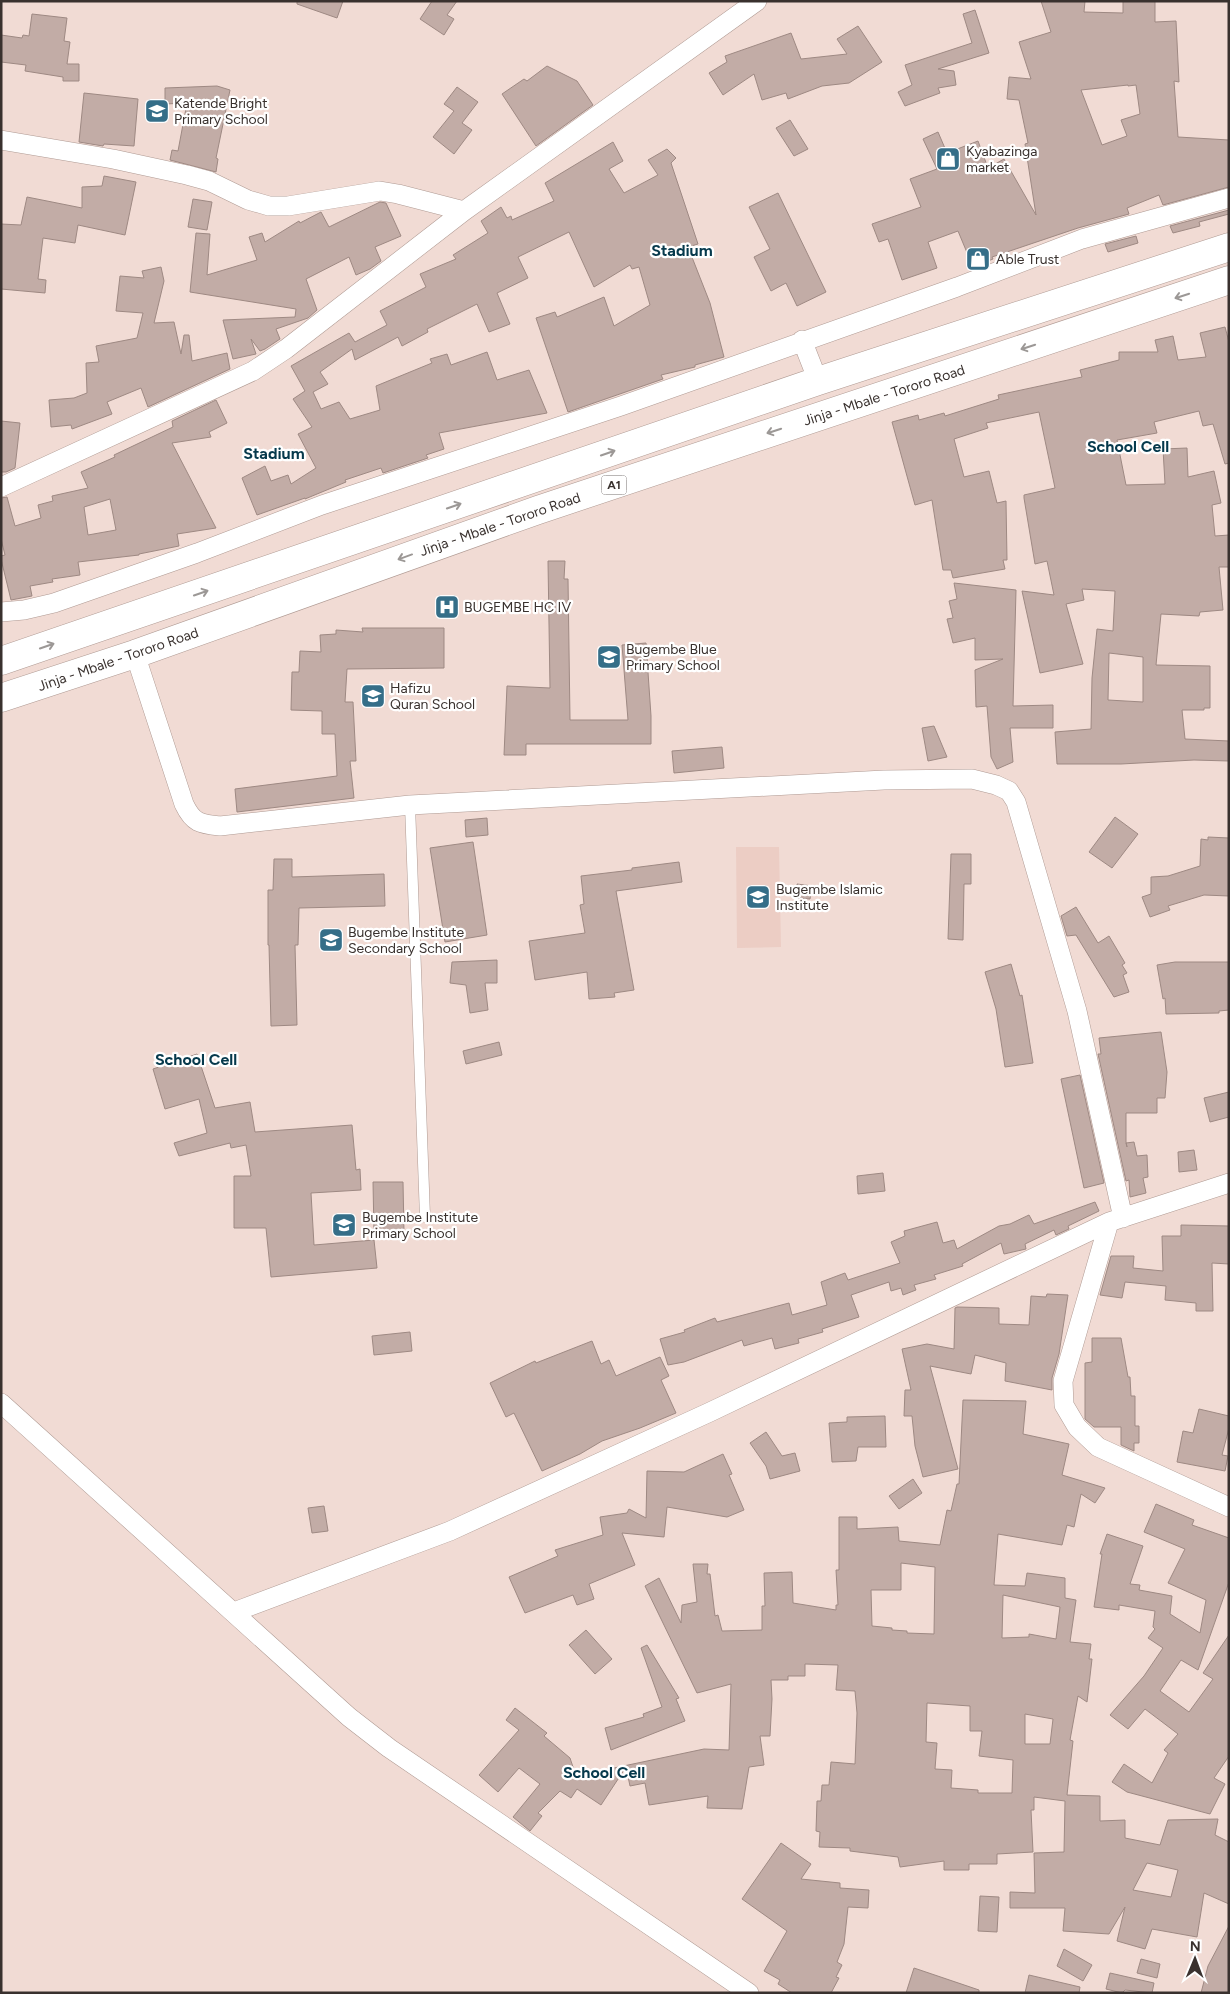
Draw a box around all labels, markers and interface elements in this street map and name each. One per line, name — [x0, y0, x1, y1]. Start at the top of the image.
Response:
place label: Katende Bright Primary School — [174, 95, 268, 128]
school or university icon: Katende Bright Primary School — [144, 98, 170, 124]
place label: Kyabazinga market — [966, 143, 1037, 176]
shop icon: Kyabazinga market — [935, 146, 961, 172]
district label: Stadium — [651, 241, 713, 260]
shop icon: Able Trust — [965, 246, 991, 272]
place label: Able Trust — [996, 251, 1059, 268]
one-way arrow — [1175, 291, 1191, 301]
one-way arrow — [1021, 343, 1037, 352]
street label: Jinja - Mbale - Tororo Road — [801, 361, 967, 430]
one-way arrow — [767, 427, 783, 437]
district label: School Cell — [1087, 437, 1169, 456]
district label: Stadium — [243, 444, 305, 463]
one-way arrow — [599, 448, 615, 457]
road number: A1 — [602, 476, 626, 494]
street label: Jinja - Mbale - Tororo Road — [418, 489, 583, 560]
one-way arrow — [446, 501, 461, 510]
one-way arrow — [398, 553, 414, 562]
one-way arrow — [193, 588, 208, 597]
hospital icon: BUGEMBE HC IV — [434, 594, 460, 620]
place label: BUGEMBE HC IV — [464, 599, 571, 616]
street label: Jinja - Mbale - Tororo Road — [36, 624, 201, 695]
one-way arrow — [39, 640, 55, 650]
place label: Bugembe Blue Primary School — [626, 641, 720, 674]
school or university icon: Bugembe Blue Primary School — [596, 644, 622, 670]
place label: Hafizu Quran School — [390, 680, 475, 713]
school or university icon: Hafizu Quran School — [360, 683, 386, 709]
place label: Bugembe Islamic Institute — [776, 881, 883, 914]
school or university icon: Bugembe Islamic Institute — [745, 884, 771, 910]
place label: Bugembe Institute Secondary School — [348, 924, 464, 957]
school or university icon: Bugembe Institute Secondary School — [318, 927, 344, 953]
district label: School Cell — [155, 1050, 237, 1069]
place label: Bugembe Institute Primary School — [362, 1209, 478, 1242]
school or university icon: Bugembe Institute Primary School — [331, 1212, 357, 1238]
district label: School Cell — [563, 1763, 645, 1782]
north arrow — [1170, 1934, 1220, 1984]
text: N — [1190, 1938, 1201, 1955]

